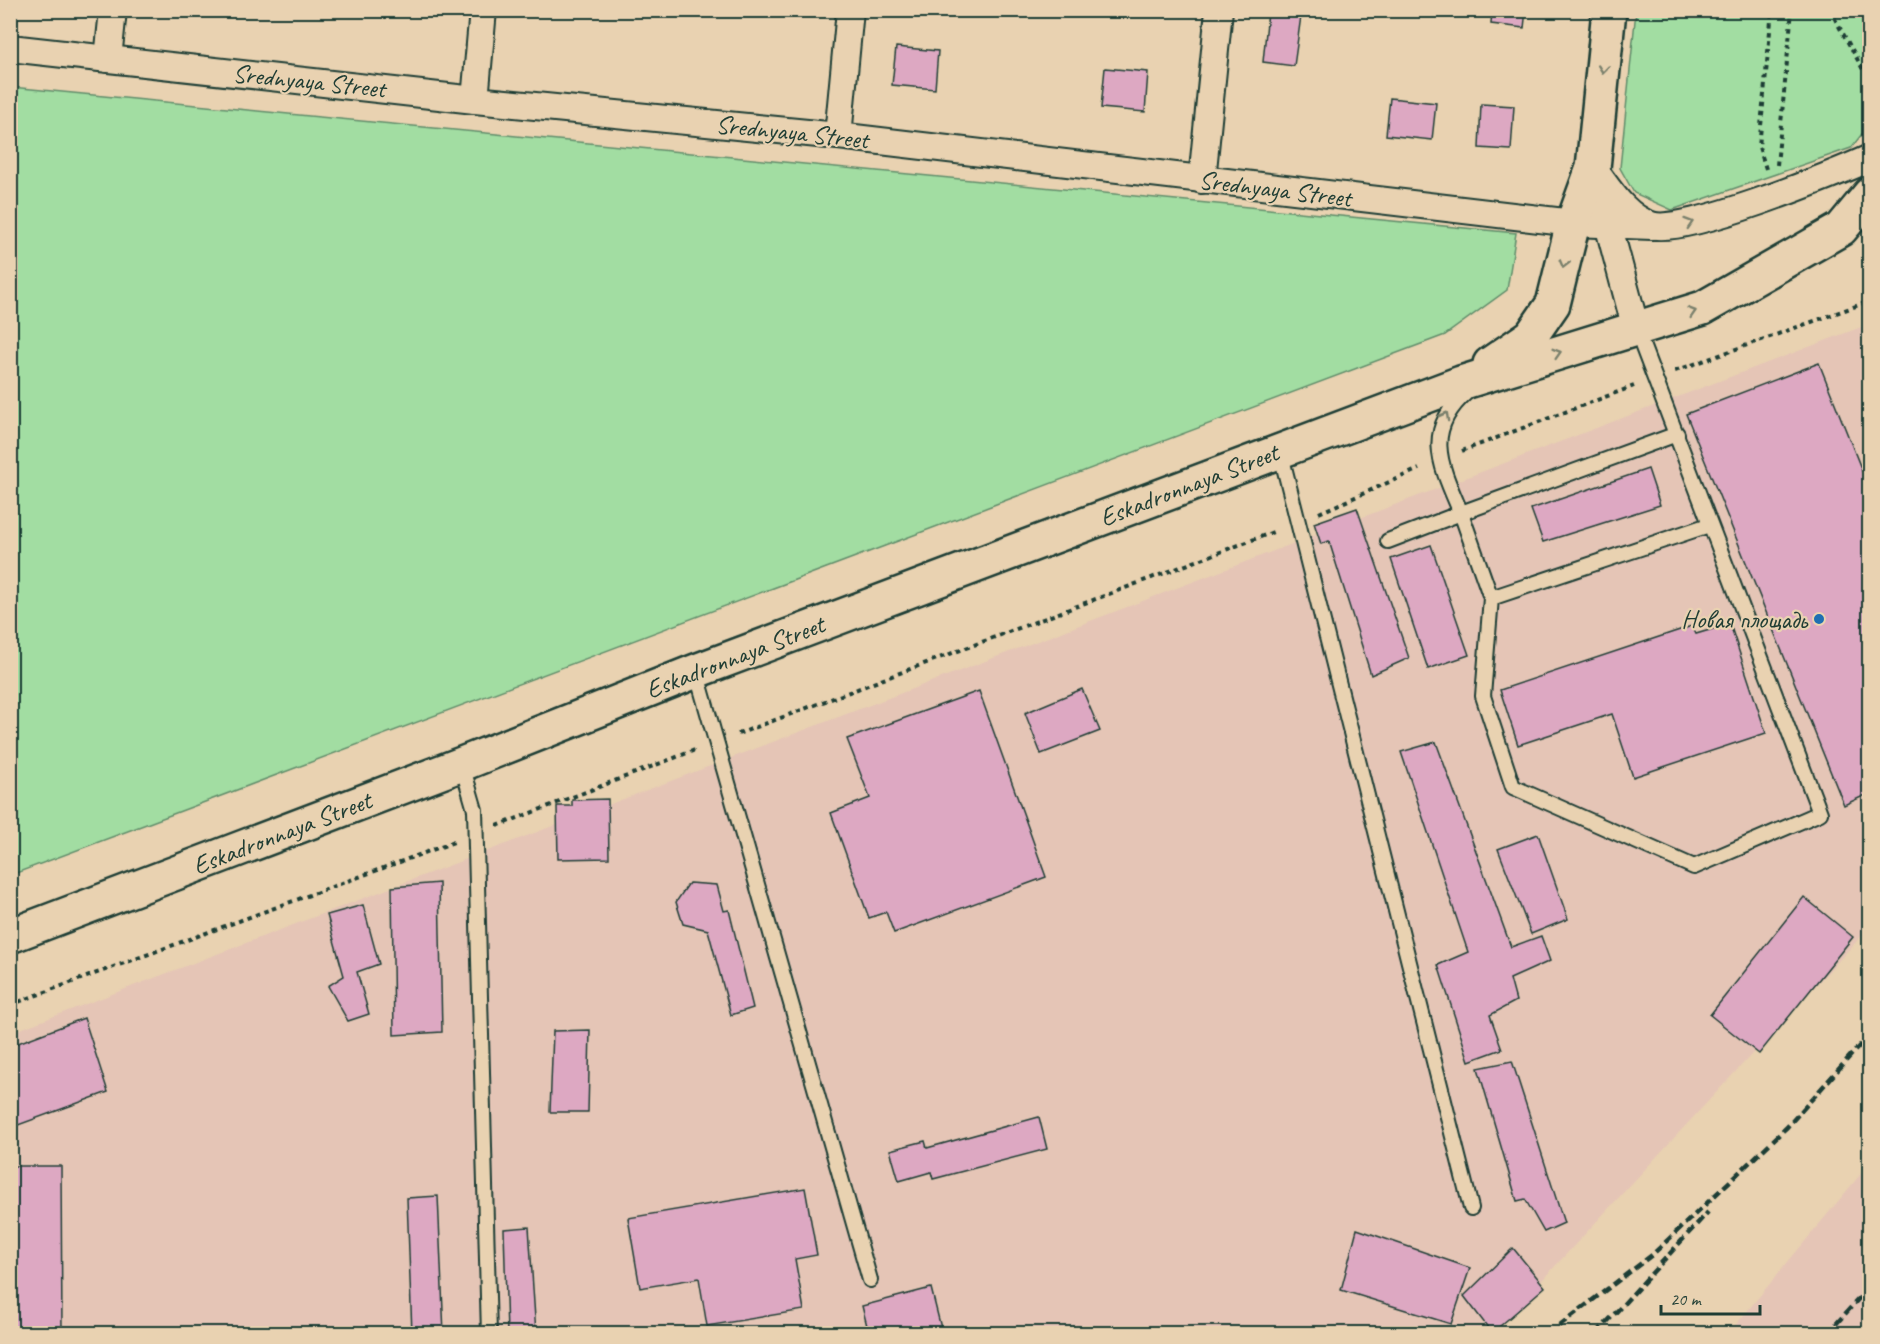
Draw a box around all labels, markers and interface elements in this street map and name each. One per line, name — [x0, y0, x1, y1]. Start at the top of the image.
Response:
street label: Srednyaya Street — [231, 57, 389, 106]
one-way arrow — [1597, 64, 1610, 73]
street label: Srednyaya Street — [714, 108, 872, 157]
street label: Srednyaya Street — [1197, 163, 1355, 215]
one-way arrow — [1683, 218, 1694, 230]
one-way arrow — [1558, 258, 1571, 268]
one-way arrow — [1686, 306, 1697, 319]
one-way arrow — [1551, 348, 1562, 361]
one-way arrow — [1438, 412, 1450, 422]
street label: Eskadronnaya Street — [1095, 435, 1285, 534]
place label: Новая площадь — [1681, 603, 1809, 636]
street label: Eskadronnaya Street — [641, 607, 831, 706]
marker: Новая площадь — [1812, 612, 1826, 626]
street label: Eskadronnaya Street — [188, 783, 378, 882]
scale bar — [1661, 1278, 1760, 1316]
text: 20 m — [1670, 1288, 1703, 1310]

